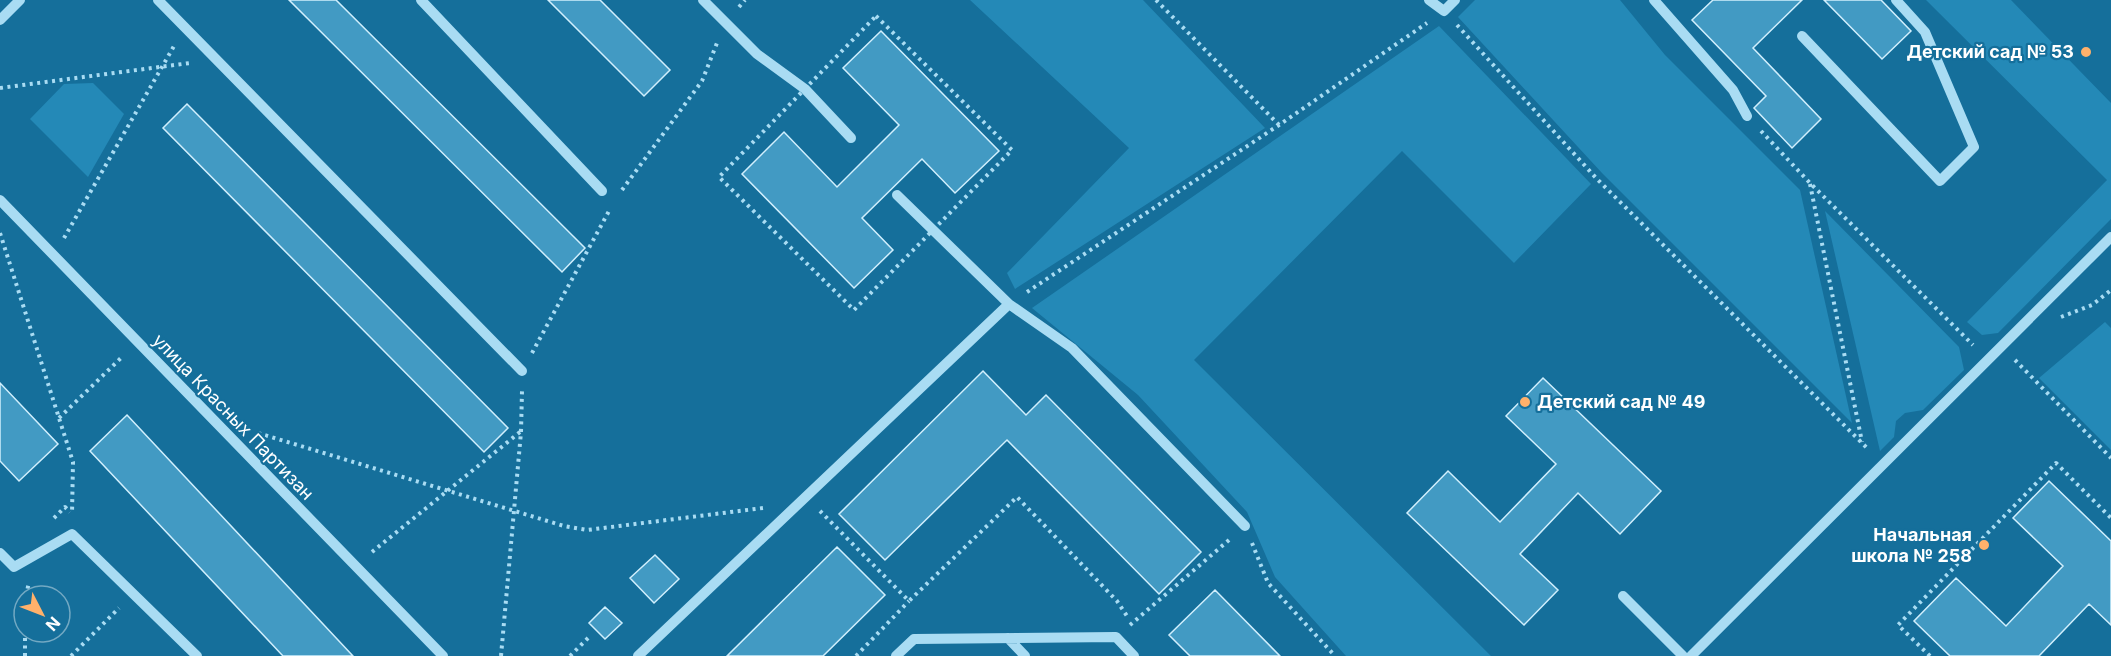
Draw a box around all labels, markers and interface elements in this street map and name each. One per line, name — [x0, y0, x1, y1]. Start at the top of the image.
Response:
place label: Детский сад № 53 — [1906, 41, 2074, 62]
marker: Детский сад № 53 — [2079, 45, 2093, 59]
street label: улица Красных Партизан — [149, 329, 318, 504]
place label: Детский сад № 49 — [1537, 391, 1705, 412]
marker: Детский сад № 49 — [1518, 395, 1532, 409]
place label: Начальная школа № 258 — [1851, 524, 1972, 566]
marker: Начальная школа № 258 — [1977, 538, 1991, 552]
north arrow — [12, 584, 72, 644]
text: N — [42, 613, 65, 635]

